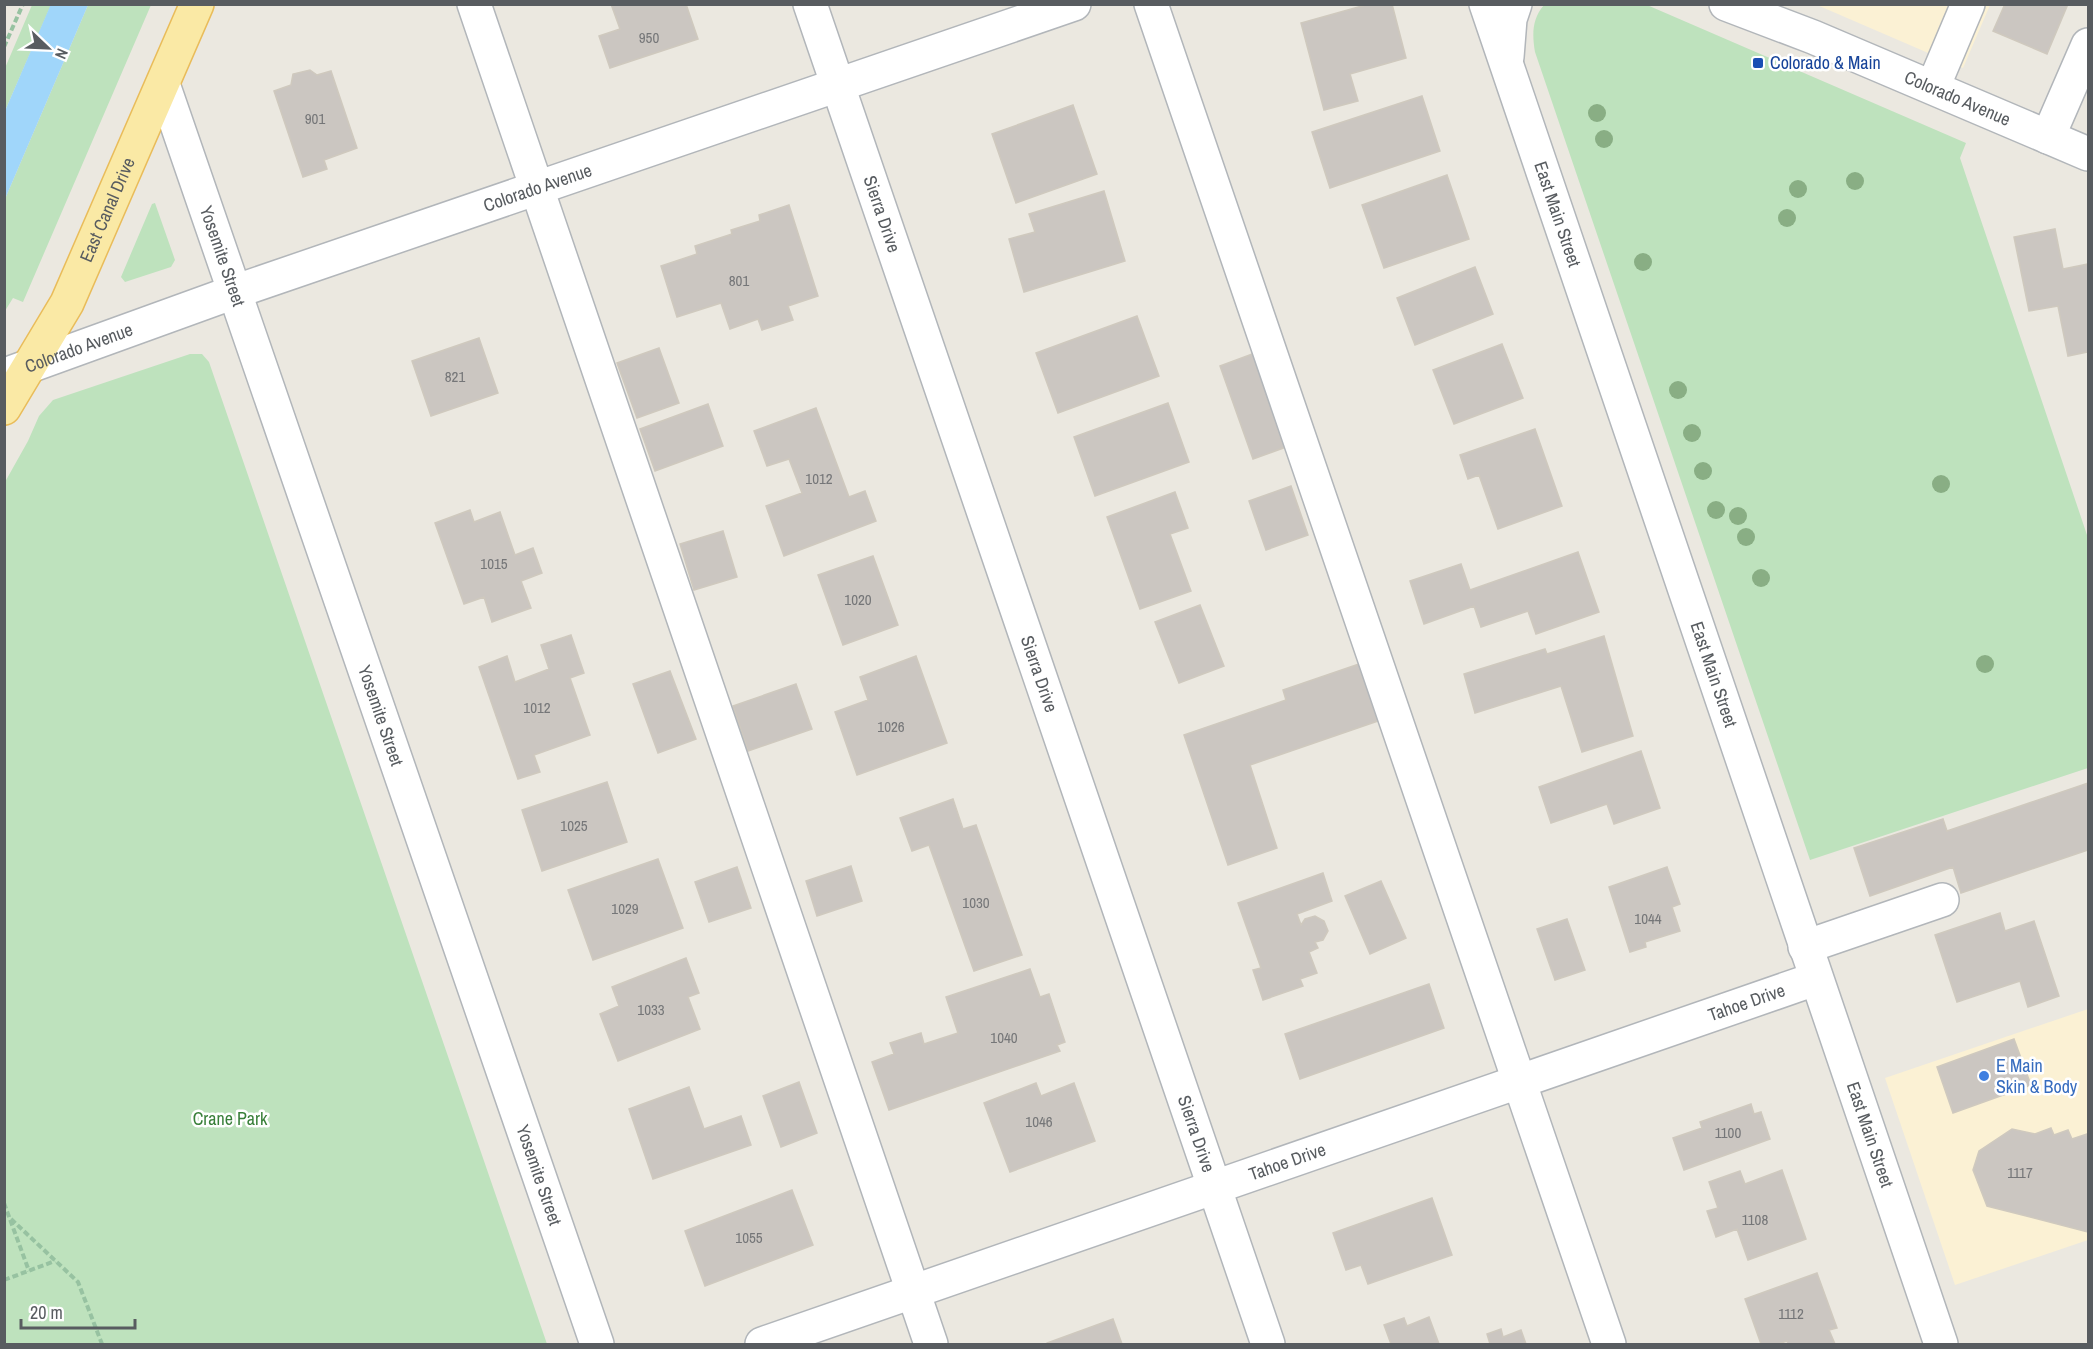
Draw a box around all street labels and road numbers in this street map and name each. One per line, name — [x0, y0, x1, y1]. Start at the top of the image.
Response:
street label: Colorado Avenue — [1901, 64, 2015, 132]
street label: East Canal Drive — [73, 153, 141, 266]
street label: Colorado Avenue — [480, 157, 595, 218]
street label: East Main Street — [1528, 158, 1587, 270]
street label: Sierra Drive — [858, 172, 907, 256]
street label: Yosemite Street — [194, 202, 252, 310]
street label: Colorado Avenue — [21, 317, 136, 379]
street label: East Main Street — [1685, 618, 1744, 730]
street label: Sierra Drive — [1015, 632, 1064, 716]
street label: Yosemite Street — [352, 662, 410, 769]
street label: Tahoe Drive — [1705, 977, 1788, 1027]
street label: East Main Street — [1841, 1078, 1900, 1191]
street label: Sierra Drive — [1172, 1092, 1221, 1175]
street label: Yosemite Street — [510, 1121, 568, 1229]
street label: Tahoe Drive — [1245, 1137, 1329, 1186]

